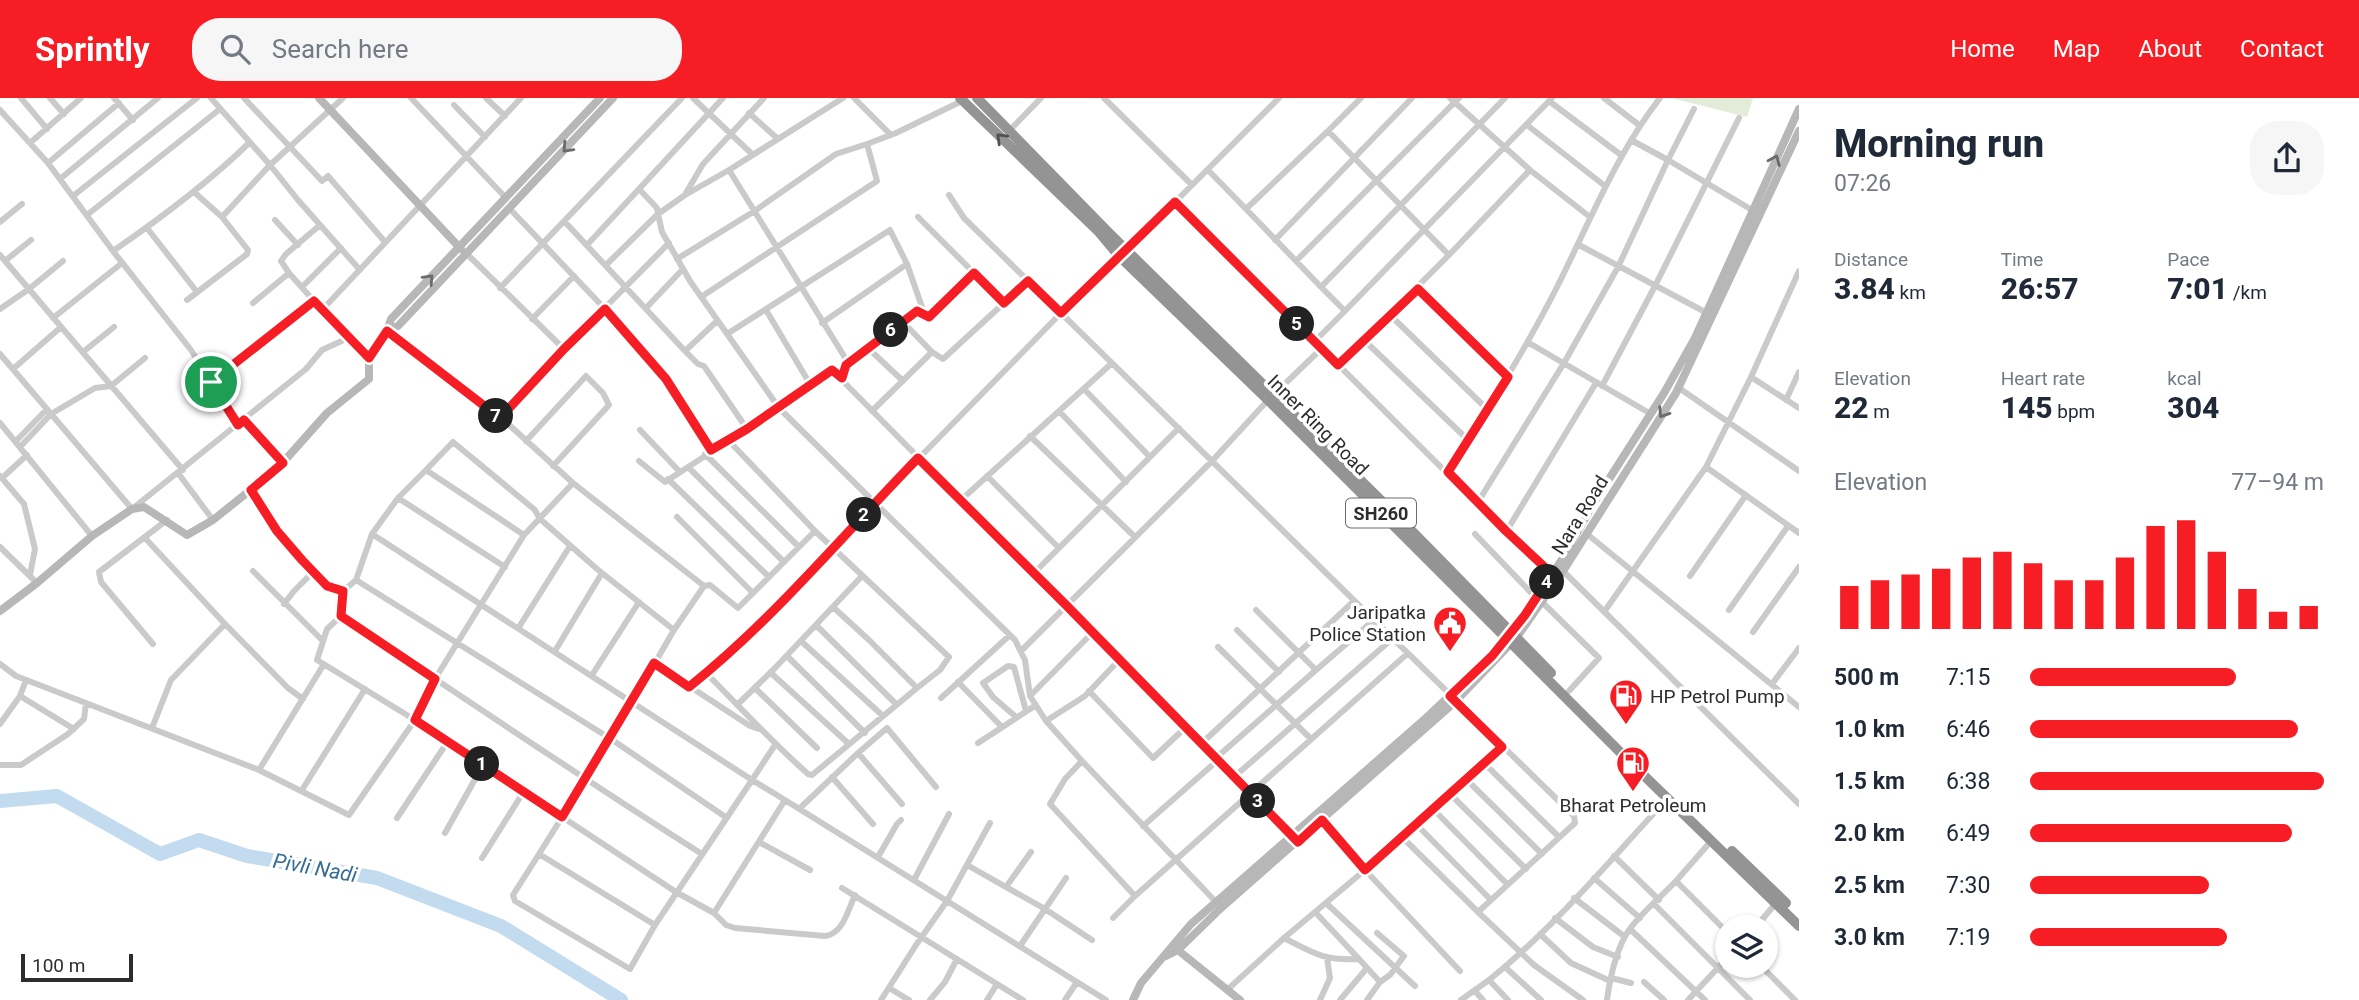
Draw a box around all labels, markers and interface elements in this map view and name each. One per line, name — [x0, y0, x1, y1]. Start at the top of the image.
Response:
search box — [192, 18, 682, 81]
text: Sprintly — [35, 30, 150, 69]
icon: search — [216, 30, 254, 68]
text: Search here — [272, 34, 409, 64]
text: Home — [1950, 35, 2015, 63]
text: Map — [2053, 35, 2100, 63]
text: About — [2138, 35, 2202, 63]
text: Contact — [2240, 35, 2324, 63]
button: share — [2250, 121, 2324, 195]
text: Morning run — [1834, 122, 2044, 166]
one-way arrow — [996, 134, 1009, 147]
one-way arrow — [563, 140, 575, 153]
one-way arrow — [1767, 154, 1781, 167]
text: 07:26 — [1834, 170, 1891, 197]
text: Distance — [1834, 248, 1908, 271]
text: Time — [2001, 248, 2043, 271]
text: Pace — [2167, 248, 2210, 271]
text: 3.84 — [1834, 271, 1895, 306]
text: 26:57 — [2001, 271, 2079, 306]
text: 7:01 — [2167, 271, 2228, 306]
one-way arrow — [421, 274, 433, 287]
text: km — [1895, 281, 1926, 304]
text: /km — [2228, 281, 2267, 304]
pin: 5 — [1280, 306, 1314, 342]
text: 5 — [1291, 312, 1302, 335]
pin: 6 — [874, 313, 908, 348]
text: 6 — [885, 318, 896, 341]
pin — [181, 352, 241, 412]
icon: arrive — [192, 363, 230, 401]
text: Elevation — [1834, 367, 1911, 390]
text: Heart rate — [2001, 367, 2085, 390]
text: kcal — [2167, 367, 2202, 390]
street label: Inner Ring Road — [1263, 370, 1373, 480]
text: 22 — [1834, 390, 1869, 425]
text: 145 — [2001, 390, 2053, 425]
text: 304 — [2167, 390, 2219, 425]
pin: 7 — [478, 398, 514, 434]
text: m — [1869, 400, 1890, 423]
text: bpm — [2053, 400, 2095, 423]
text: 7 — [490, 404, 501, 427]
one-way arrow — [1658, 406, 1671, 419]
text: Elevation — [1834, 469, 1927, 496]
text: 77–94 m — [2231, 469, 2324, 496]
street label: Nara Road — [1547, 471, 1613, 559]
pin: 2 — [846, 498, 882, 532]
road number: SH260 — [1346, 498, 1416, 528]
text: 2 — [858, 503, 869, 526]
pin: 4 — [1530, 564, 1564, 600]
text: 4 — [1541, 570, 1552, 593]
place label: Jaripatka Police Station — [1309, 601, 1426, 646]
public building icon: Jaripatka Police Station — [1431, 604, 1469, 653]
text: 500 m — [1834, 664, 1899, 691]
text: 7:15 — [1946, 664, 1990, 691]
fuel station icon: HP Petrol Pump — [1607, 677, 1645, 726]
place label: HP Petrol Pump — [1650, 685, 1785, 708]
text: 1.0 km — [1834, 716, 1905, 743]
text: 6:46 — [1946, 716, 1990, 743]
fuel station icon: Bharat Petroleum — [1614, 744, 1652, 793]
pin: 1 — [464, 746, 500, 782]
text: 1 — [476, 752, 487, 775]
text: 1.5 km — [1834, 768, 1905, 795]
text: 6:38 — [1946, 768, 1990, 795]
pin: 3 — [1240, 784, 1276, 818]
text: 3 — [1252, 789, 1263, 812]
place label: Bharat Petroleum — [1559, 794, 1707, 817]
text: 2.0 km — [1834, 820, 1905, 847]
text: 6:49 — [1946, 820, 1990, 847]
water label: Pivli Nadi — [271, 849, 359, 887]
text: 2.5 km — [1834, 872, 1905, 899]
text: 7:30 — [1946, 872, 1990, 899]
map controls — [1715, 915, 1778, 978]
button: layers — [1715, 915, 1778, 978]
text: 3.0 km — [1834, 924, 1905, 951]
text: 7:19 — [1946, 924, 1990, 951]
scale bar — [21, 951, 133, 983]
text: 100 m — [32, 954, 85, 977]

